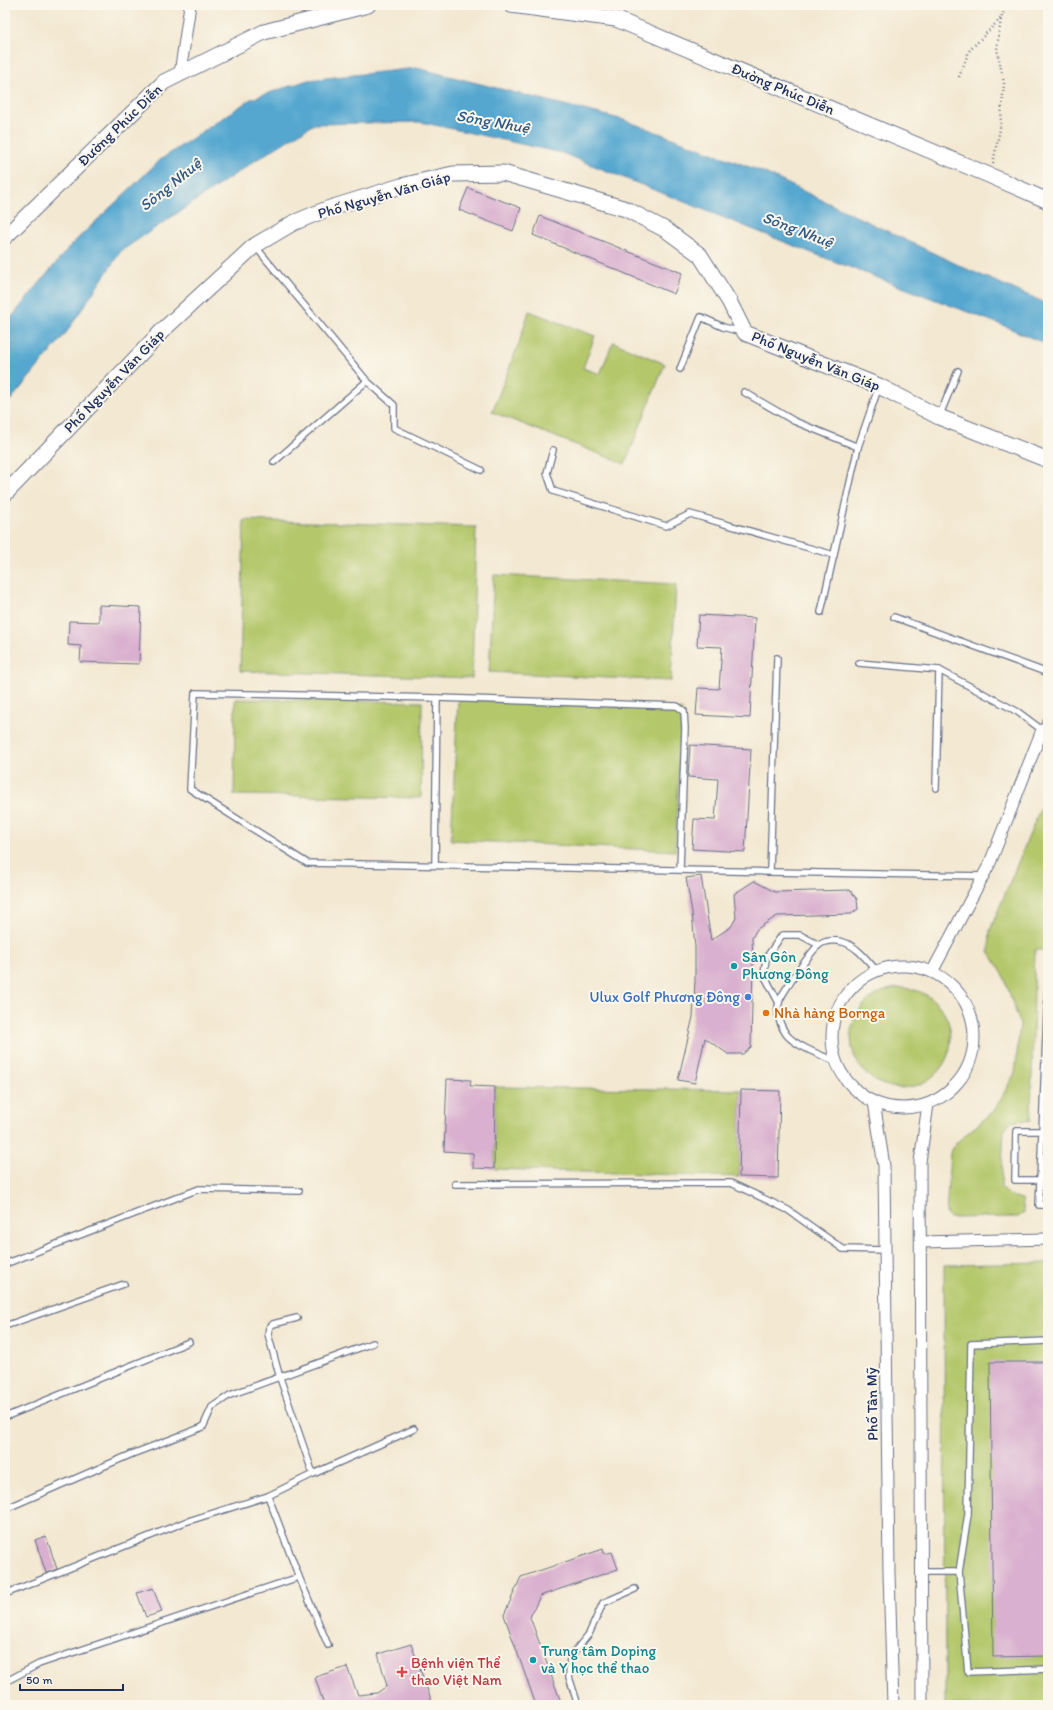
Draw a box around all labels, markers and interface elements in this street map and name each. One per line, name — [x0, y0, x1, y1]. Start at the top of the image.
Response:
street label: Đường Phúc Diễn — [729, 59, 838, 119]
street label: Đường Phúc Diễn — [74, 80, 166, 170]
water label: Sông Nhuệ — [455, 106, 532, 137]
water label: Sông Nhuệ — [136, 153, 206, 215]
street label: Phố Nguyễn Văn Giáp — [316, 167, 452, 223]
water label: Sông Nhuệ — [760, 207, 837, 252]
street label: Phố Nguyễn Văn Giáp — [60, 325, 168, 437]
street label: Phố Nguyễn Văn Giáp — [749, 327, 883, 395]
place label: Sân Gôn Phương Đông — [742, 948, 829, 983]
marker: Sân Gôn Phương Đông — [729, 961, 739, 971]
place label: Ulux Golf Phương Đông — [589, 988, 740, 1006]
marker: Ulux Golf Phương Đông — [743, 992, 753, 1002]
place label: Nhà hàng Bornga — [774, 1004, 886, 1022]
marker: Nhà hàng Bornga — [761, 1008, 771, 1018]
street label: Phố Tân Mỹ — [862, 1367, 882, 1441]
place label: Trung tâm Doping và Y học thể thao — [541, 1642, 656, 1677]
place label: Bệnh viện Thể thao Việt Nam — [411, 1654, 502, 1689]
marker: Trung tâm Doping và Y học thể thao — [528, 1655, 538, 1665]
scale bar — [20, 1666, 123, 1692]
marker: Bệnh viện Thể thao Việt Nam — [396, 1666, 408, 1678]
text: 50 m — [26, 1673, 52, 1687]

